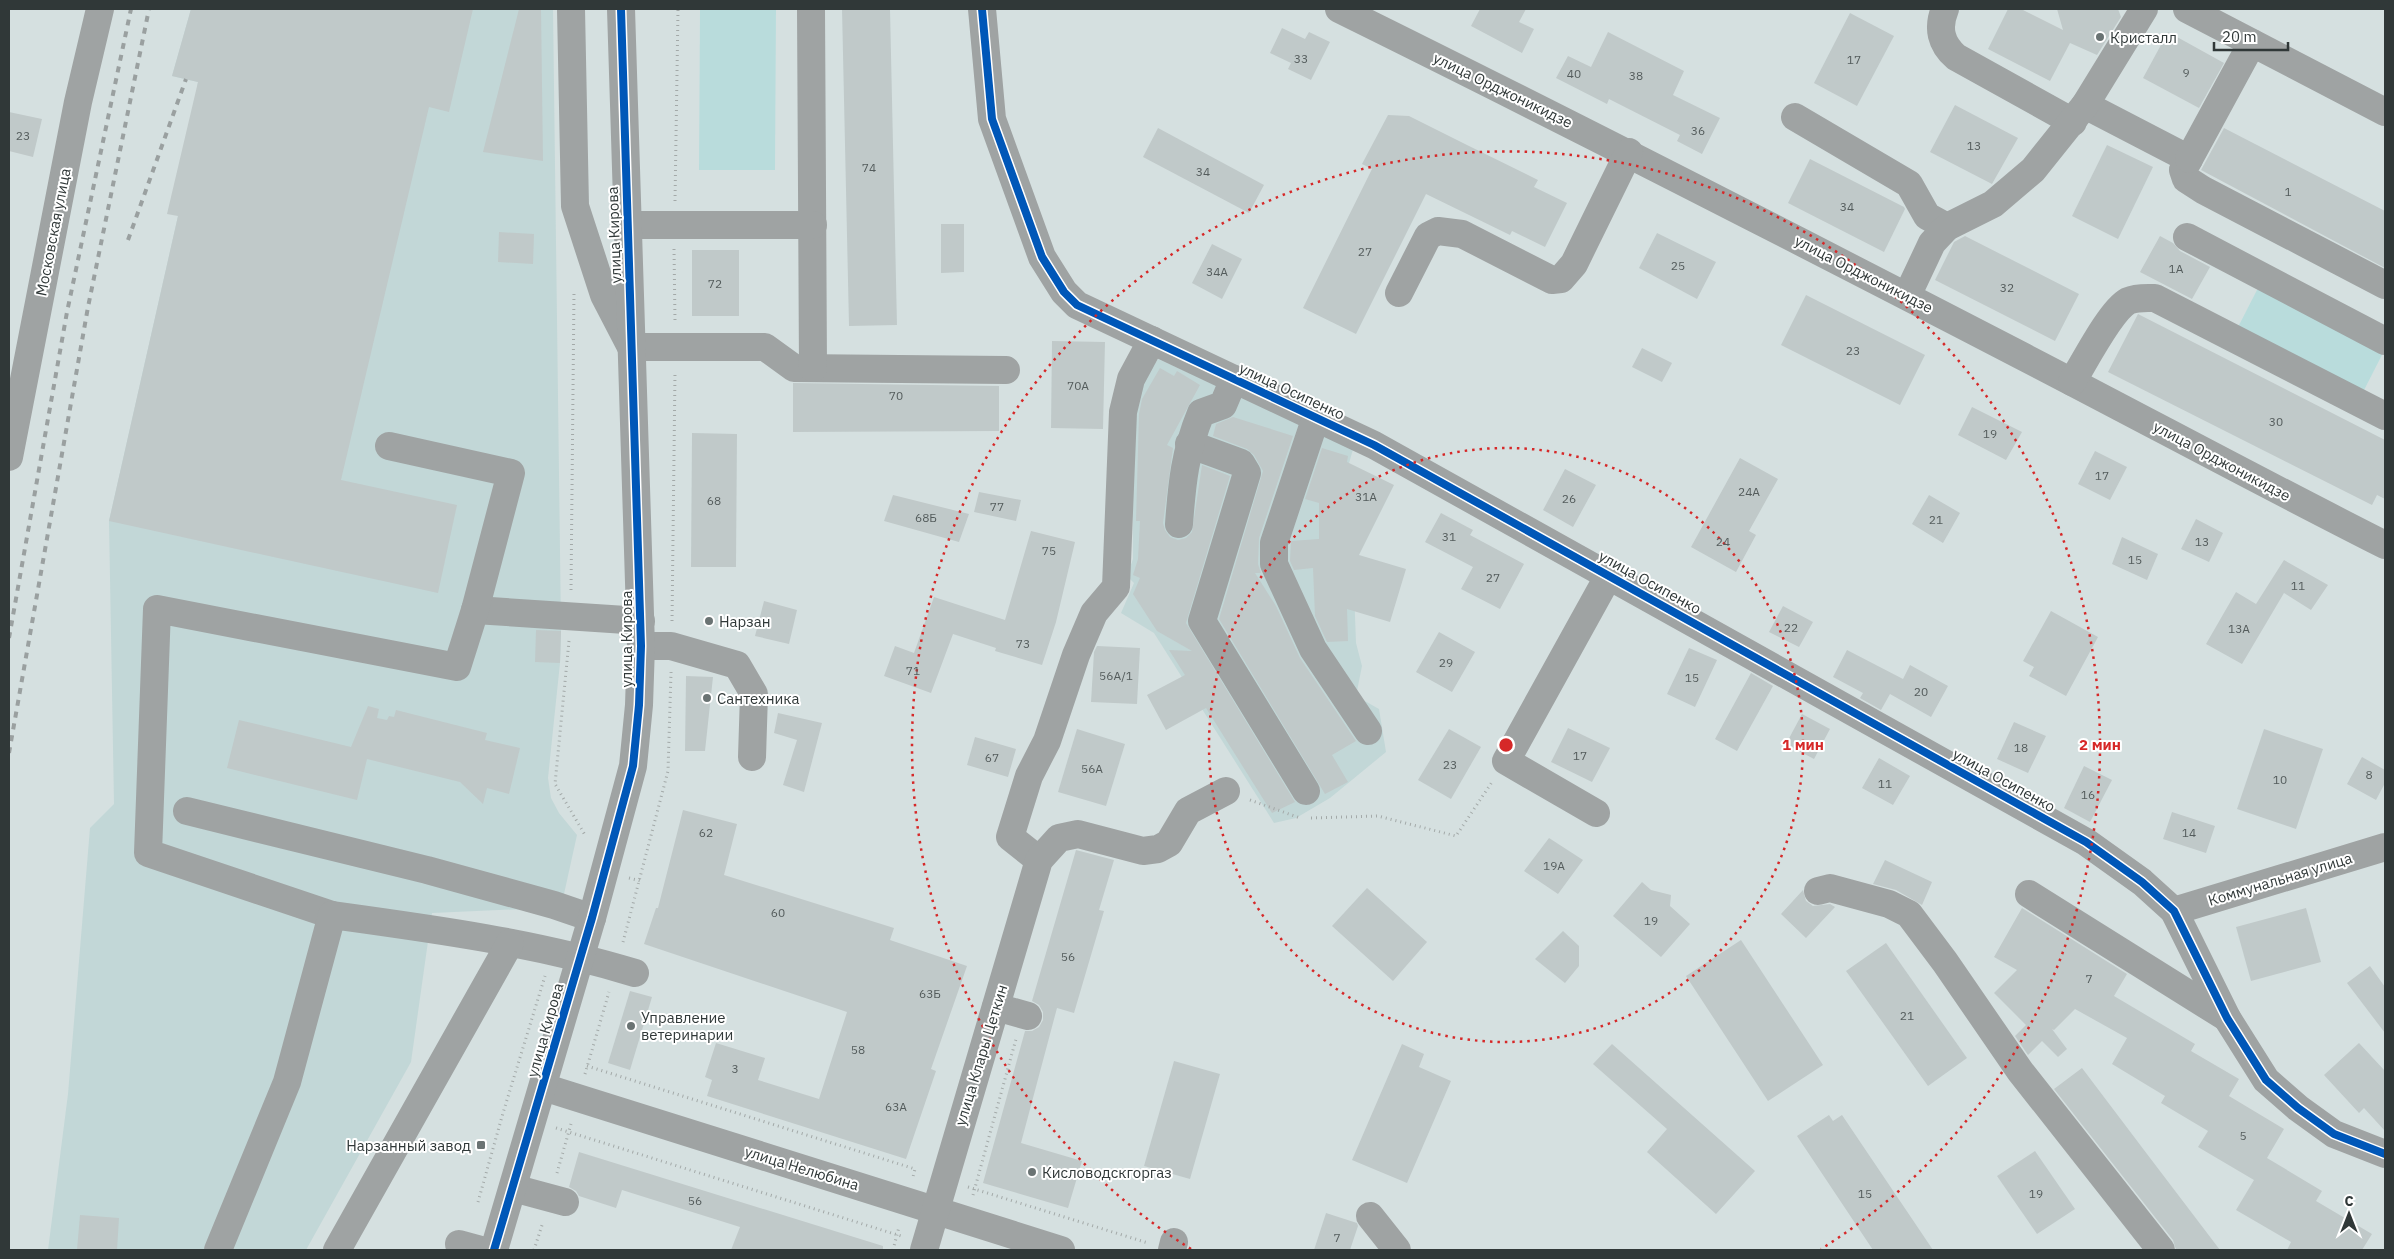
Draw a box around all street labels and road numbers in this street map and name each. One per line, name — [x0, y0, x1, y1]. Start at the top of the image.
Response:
street label: улица Орджоникидзе — [1430, 48, 1576, 132]
street label: Московская улица — [31, 167, 75, 297]
street label: улица Кирова — [603, 186, 625, 284]
street label: улица Орджоникидзе — [1792, 231, 1936, 317]
street label: улица Осипенко — [1236, 358, 1348, 424]
street label: улица Орджоникидзе — [2150, 417, 2294, 505]
street label: улица Осипенко — [1595, 546, 1705, 618]
street label: улица Кирова — [617, 590, 636, 688]
street label: улица Осипенко — [1949, 744, 2059, 816]
street label: Коммунальная улица — [2206, 848, 2354, 910]
street label: улица Кирова — [522, 981, 568, 1079]
street label: улица Клары Цеткин — [950, 982, 1012, 1128]
street label: улица Нелюбина — [743, 1142, 861, 1194]

